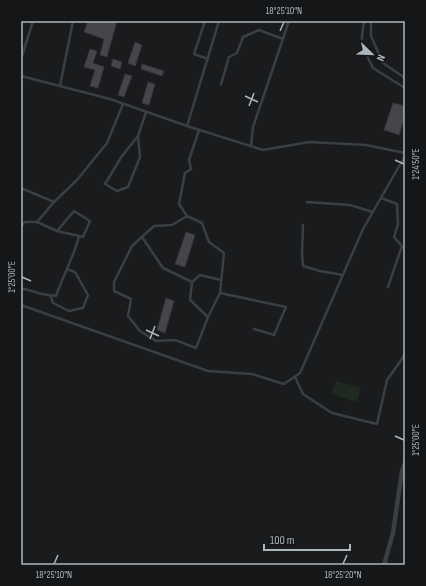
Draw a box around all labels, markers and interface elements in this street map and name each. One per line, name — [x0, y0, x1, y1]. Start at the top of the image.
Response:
text: 18°25'10"N — [266, 5, 302, 17]
north arrow — [352, 34, 392, 74]
text: N — [374, 52, 388, 63]
text: 1°24'50"E — [410, 148, 422, 180]
text: 1°25'00"E — [6, 261, 18, 293]
text: 1°25'00"E — [410, 424, 422, 456]
scale bar — [264, 526, 350, 552]
text: 100 m — [270, 533, 295, 548]
text: 18°25'10"N — [36, 569, 72, 581]
text: 18°25'20"N — [324, 569, 362, 581]

